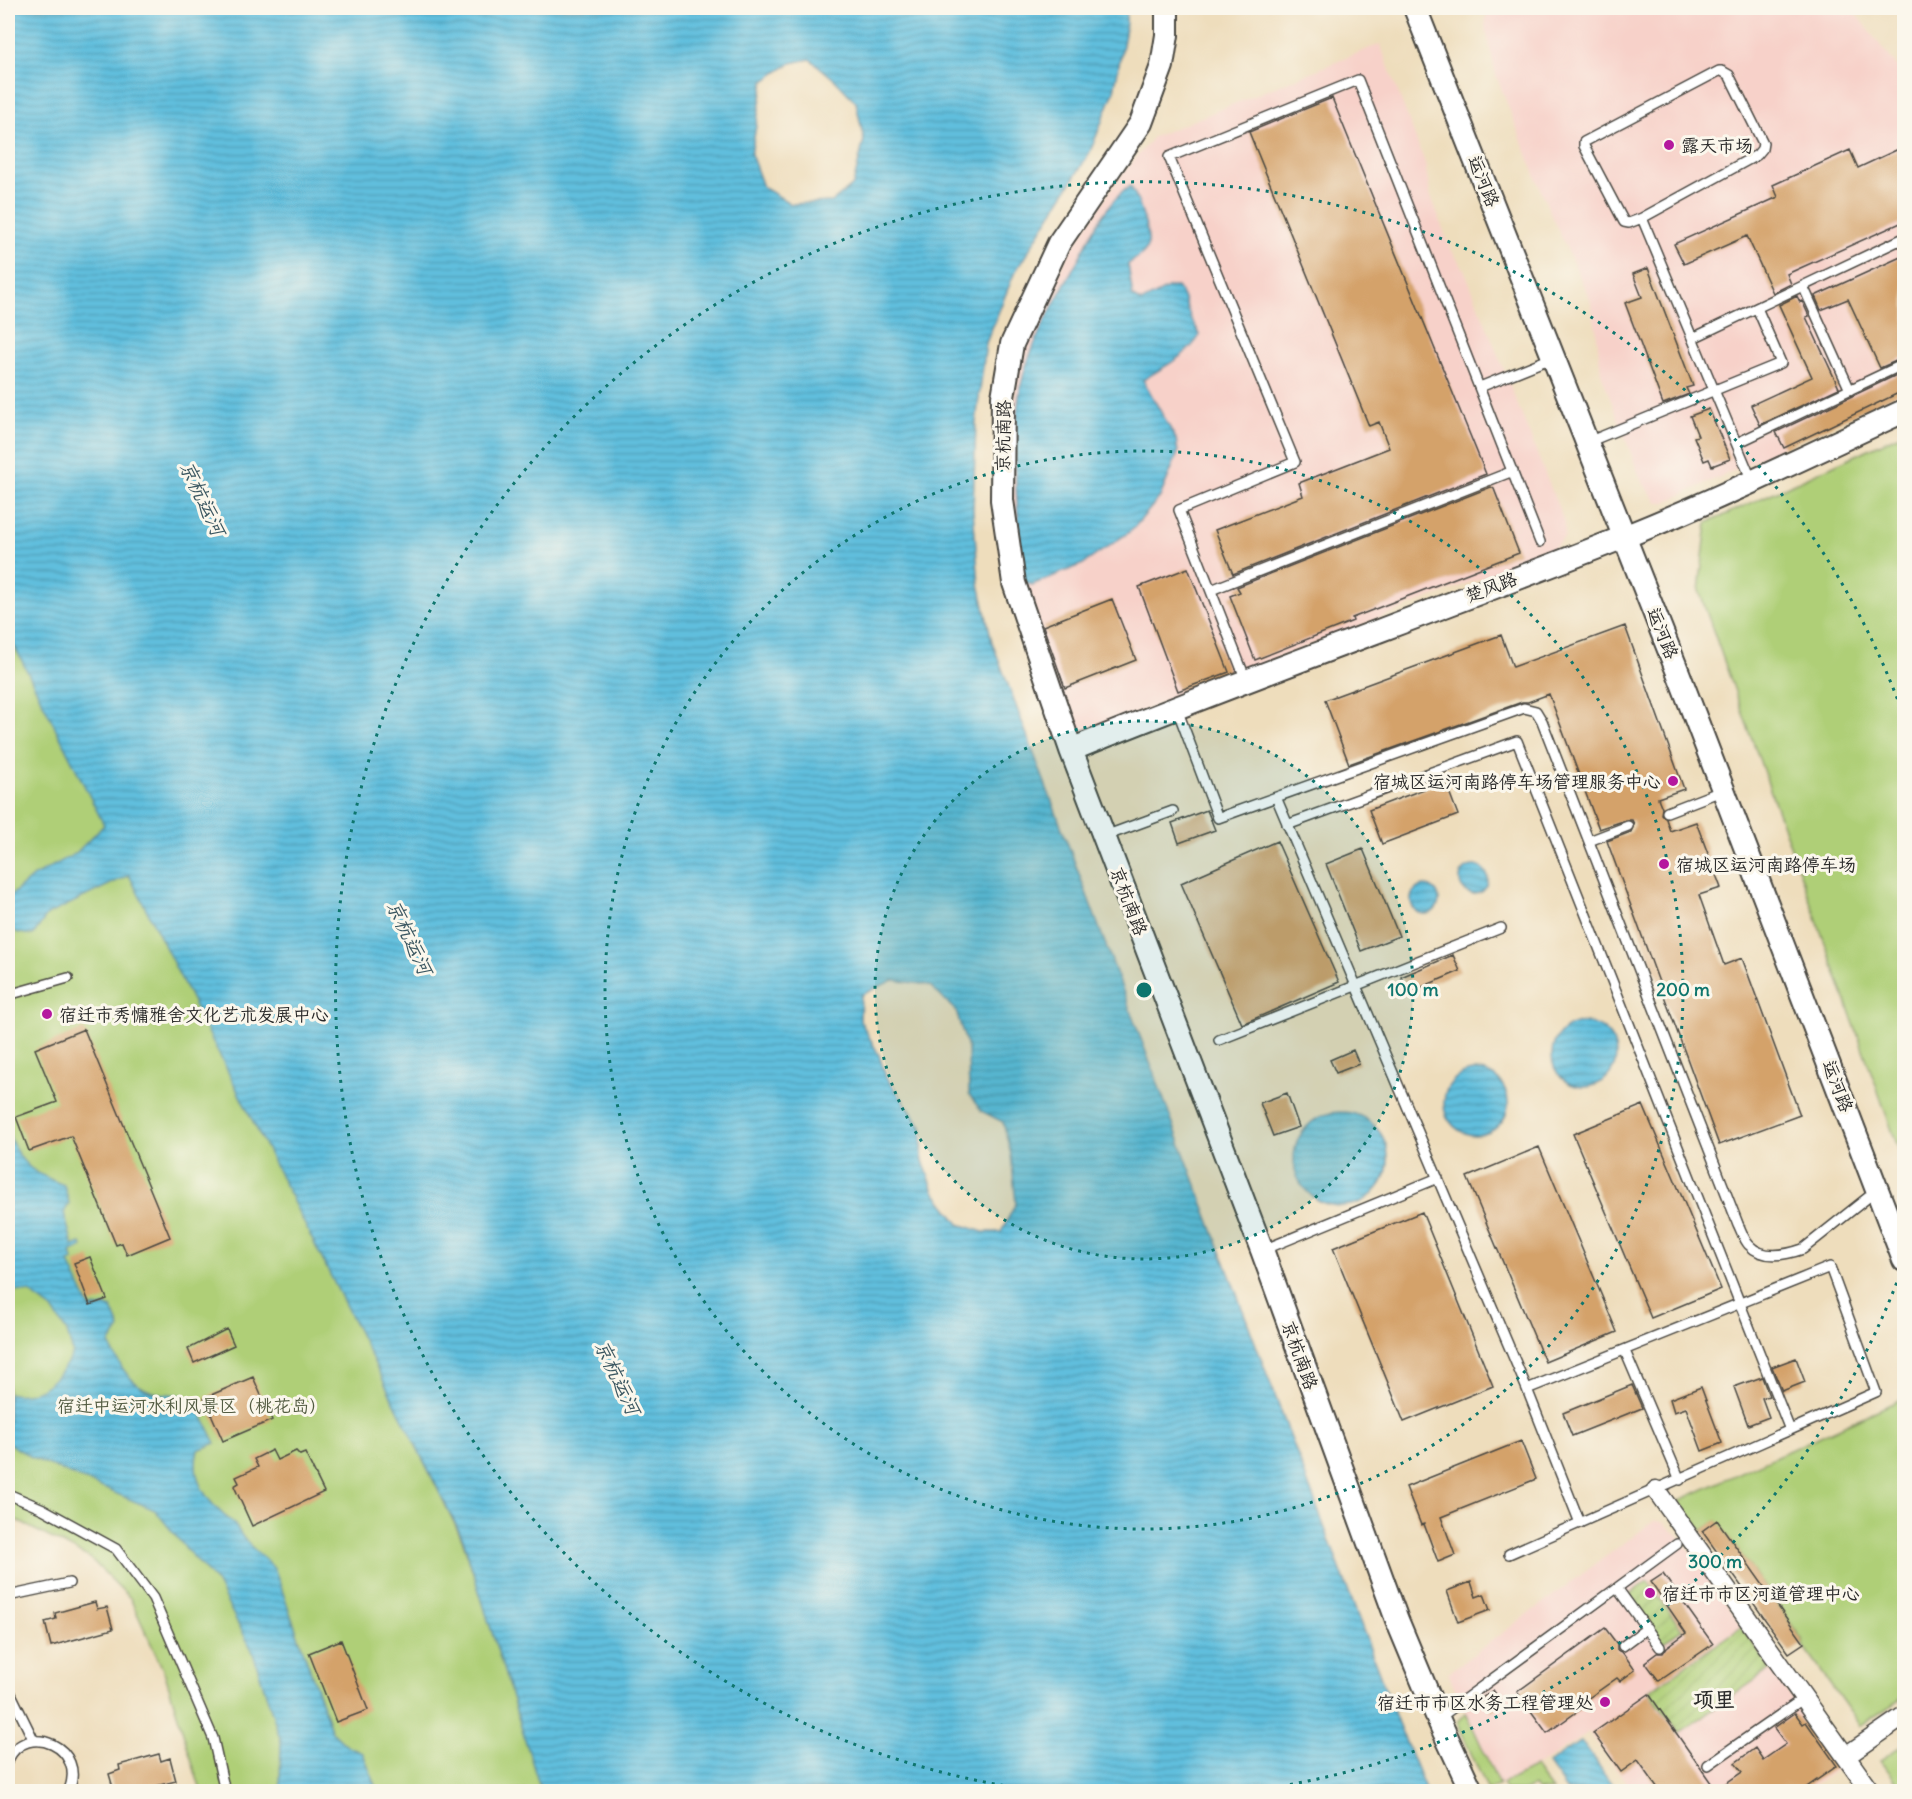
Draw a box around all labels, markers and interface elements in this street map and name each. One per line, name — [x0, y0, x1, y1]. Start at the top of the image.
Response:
place label: 露天市场 — [1681, 134, 1753, 157]
marker: 露天市场 — [1662, 138, 1676, 152]
street label: 运河路 — [1463, 152, 1505, 210]
street label: 京杭南路 — [991, 400, 1015, 472]
water label: 京杭运河 — [175, 456, 233, 542]
street label: 楚风路 — [1462, 567, 1520, 607]
street label: 运河路 — [1642, 604, 1684, 662]
place label: 宿城区运河南路停车场管理服务中心 — [1373, 770, 1661, 793]
marker: 宿城区运河南路停车场管理服务中心 — [1666, 774, 1680, 788]
place label: 宿城区运河南路停车场 — [1676, 853, 1856, 876]
marker: 宿城区运河南路停车场 — [1657, 857, 1671, 871]
street label: 京杭南路 — [1105, 863, 1153, 939]
water label: 京杭运河 — [382, 895, 440, 981]
text: 100 m — [1388, 978, 1439, 1001]
text: 200 m — [1656, 978, 1710, 1001]
centre of rings — [1134, 980, 1154, 1000]
place label: 宿迁市秀慵雅舍文化艺术发展中心 — [59, 1003, 329, 1026]
marker: 宿迁市秀慵雅舍文化艺术发展中心 — [40, 1007, 54, 1021]
street label: 运河路 — [1818, 1057, 1858, 1115]
street label: 京杭南路 — [1277, 1317, 1323, 1393]
water label: 京杭运河 — [590, 1335, 648, 1421]
park label: 宿迁中运河水利风景区（桃花岛） — [57, 1394, 327, 1417]
text: 300 m — [1688, 1550, 1742, 1573]
place label: 宿迁市市区河道管理中心 — [1662, 1582, 1860, 1605]
marker: 宿迁市市区河道管理中心 — [1643, 1586, 1657, 1600]
district label: 项里 — [1693, 1686, 1735, 1713]
place label: 宿迁市市区水务工程管理处 — [1377, 1691, 1593, 1714]
marker: 宿迁市市区水务工程管理处 — [1598, 1695, 1612, 1709]

